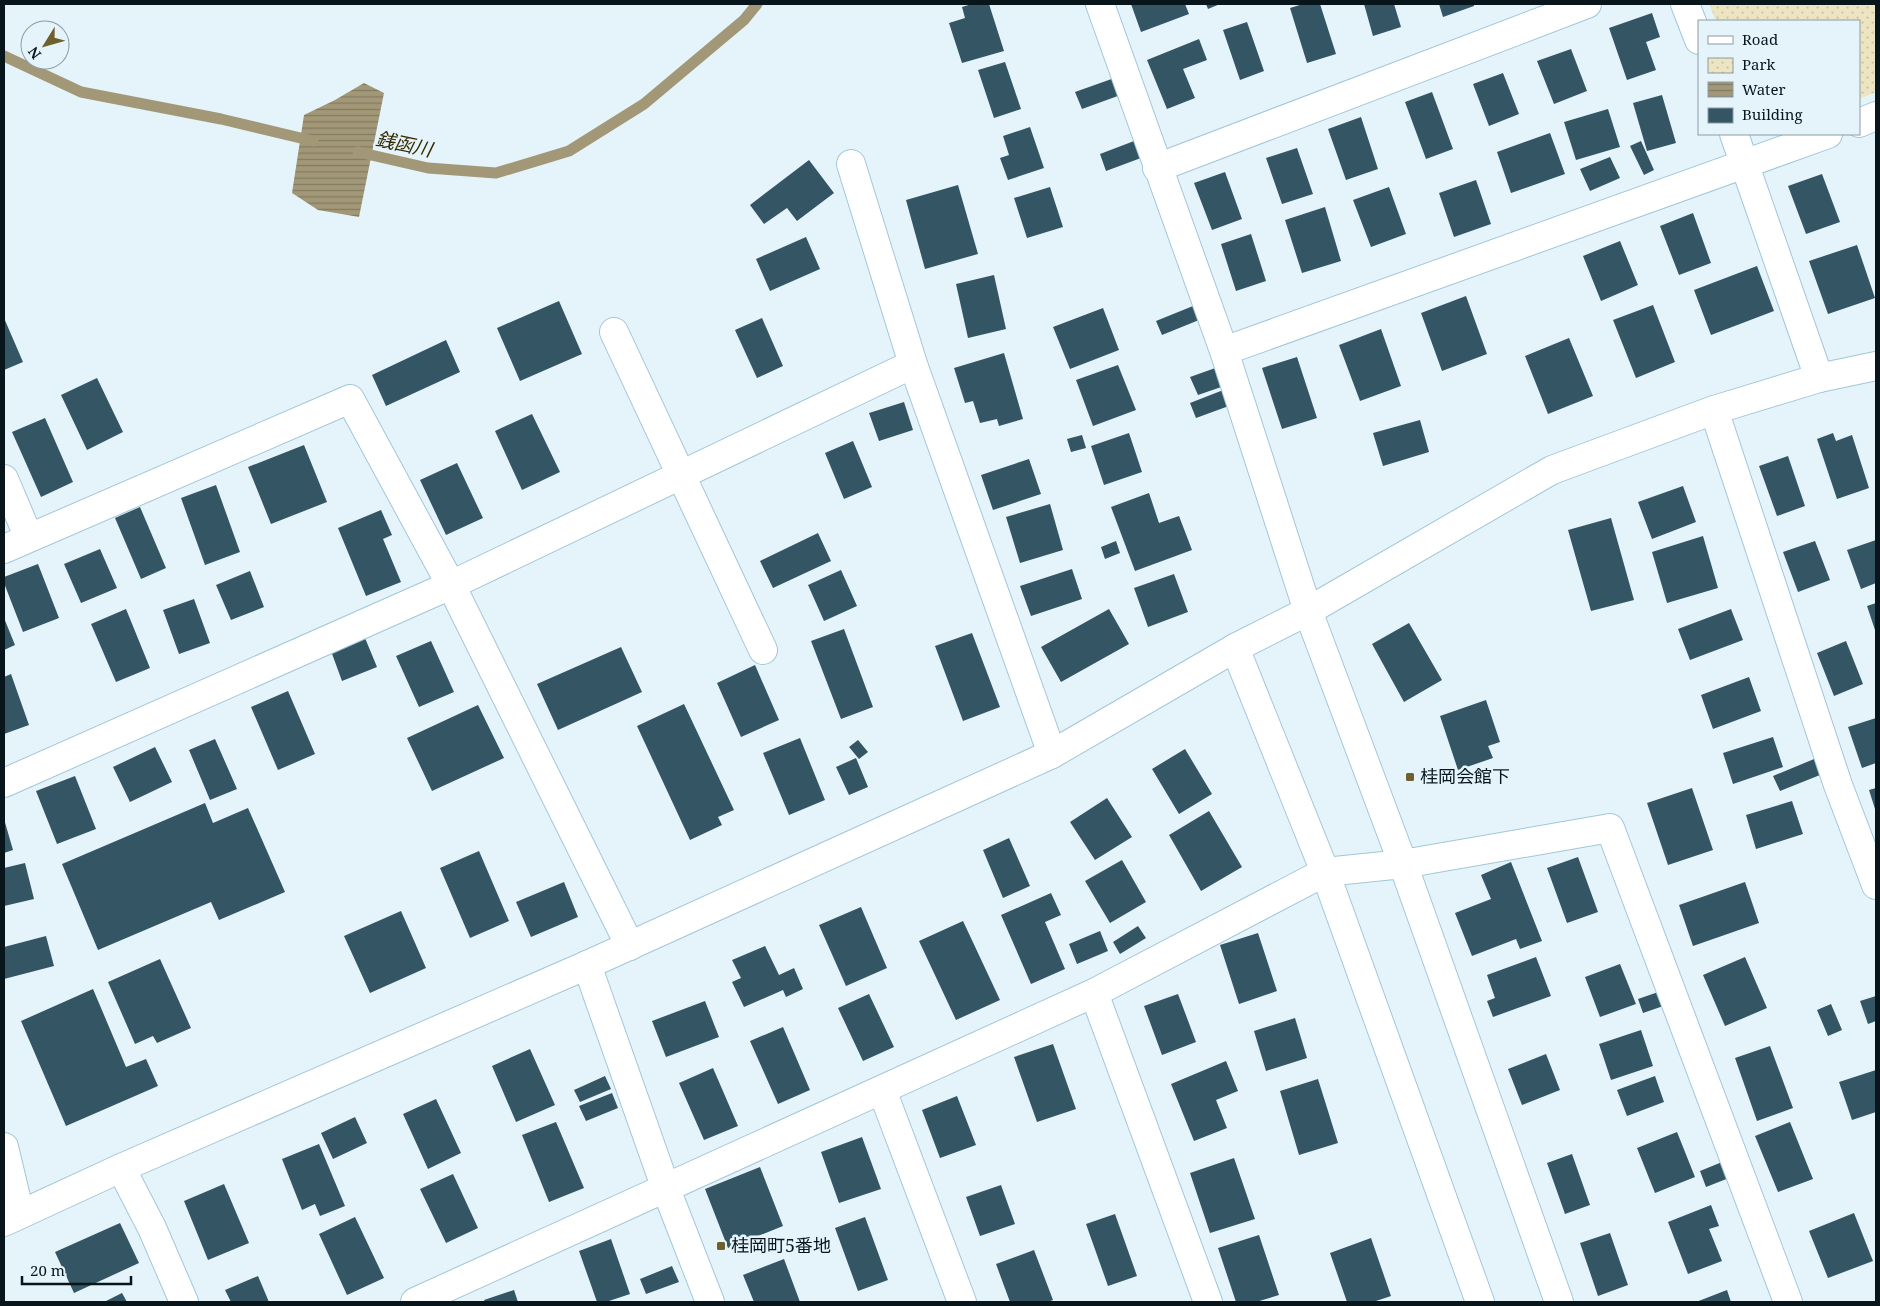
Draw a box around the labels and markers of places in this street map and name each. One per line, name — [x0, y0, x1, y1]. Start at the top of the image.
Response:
place label: 桂岡会館下 — [1420, 764, 1510, 788]
marker: 桂岡会館下 — [1404, 771, 1416, 783]
place label: 桂岡町5番地 — [731, 1233, 831, 1257]
marker: 桂岡町5番地 — [715, 1240, 727, 1252]

